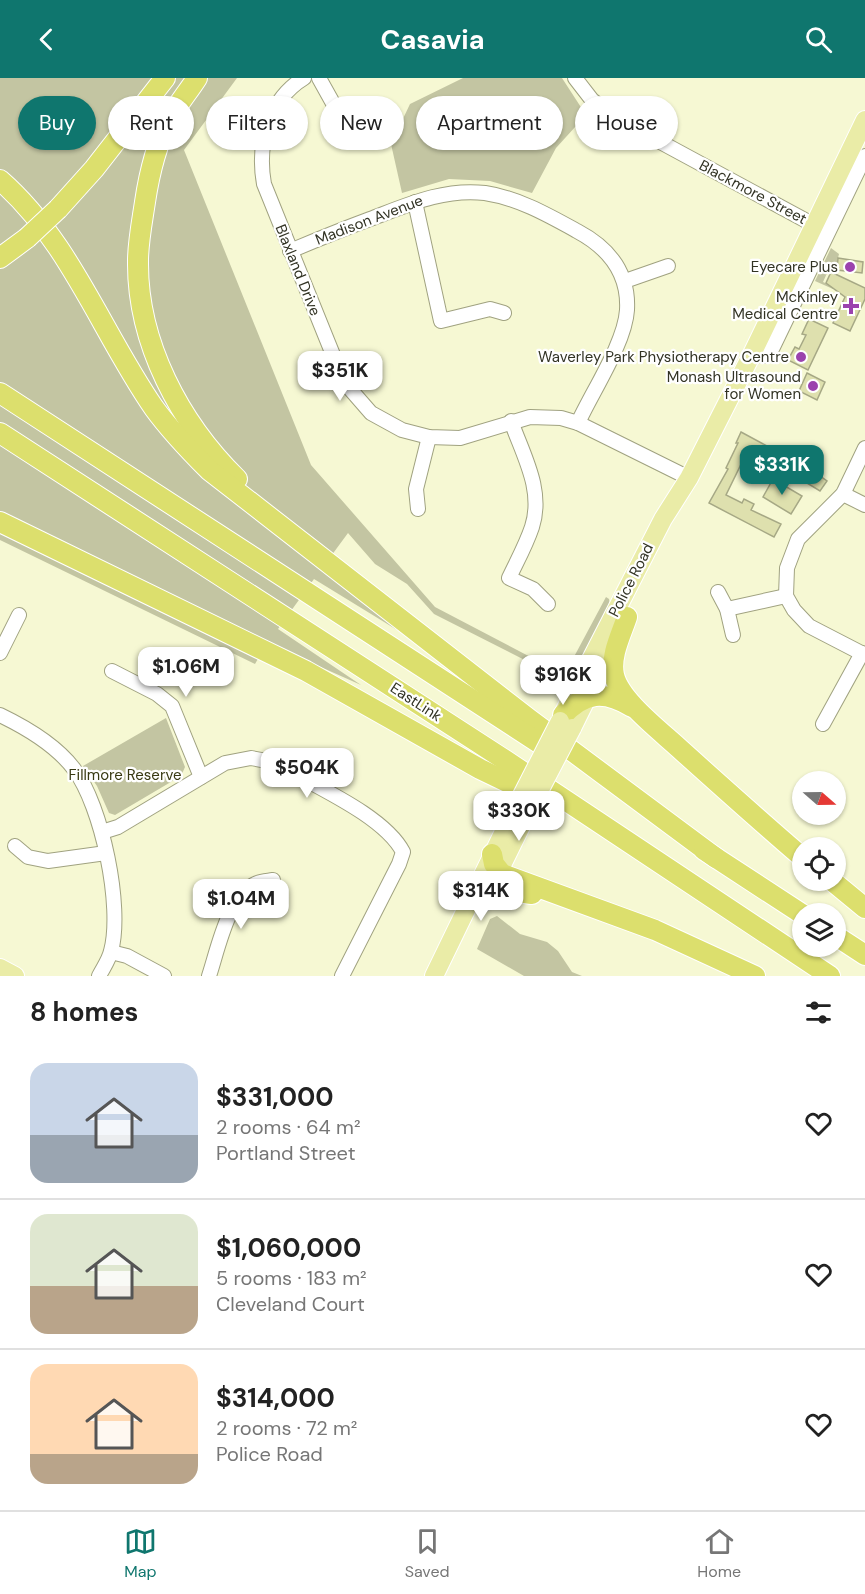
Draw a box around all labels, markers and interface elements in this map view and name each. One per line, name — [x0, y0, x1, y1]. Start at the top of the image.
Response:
text: Casavia — [380, 22, 485, 57]
icon: back — [30, 23, 63, 56]
icon: search — [802, 23, 835, 56]
chip: Buy — [18, 96, 96, 150]
chip: Rent — [108, 96, 194, 150]
chip: Filters — [206, 96, 308, 150]
chip: New — [320, 96, 404, 150]
chip: Apartment — [416, 96, 563, 150]
chip: House — [575, 96, 678, 150]
street label: Blackmore Street — [696, 155, 810, 229]
street label: Madison Avenue — [312, 190, 426, 250]
street label: Blaxland Drive — [271, 221, 325, 319]
place label: Eyecare Plus — [751, 257, 838, 277]
marker: Eyecare Plus — [843, 260, 857, 274]
place label: McKinley Medical Centre — [732, 287, 839, 324]
marker: McKinley Medical Centre — [842, 297, 860, 315]
place label: Waverley Park Physiotherapy Centre — [538, 347, 789, 367]
marker: Waverley Park Physiotherapy Centre — [794, 350, 808, 364]
pin: $351K — [298, 351, 382, 402]
text: $351K — [312, 357, 368, 383]
place label: Monash Ultrasound for Women — [667, 367, 801, 404]
marker: Monash Ultrasound for Women — [806, 379, 820, 393]
pin: $331K — [740, 445, 824, 496]
text: $331K — [754, 451, 810, 477]
street label: Police Road — [604, 540, 658, 620]
pin: $1.06M — [137, 647, 235, 698]
text: $1.06M — [152, 653, 220, 679]
pin: $916K — [521, 655, 605, 706]
text: $916K — [534, 661, 592, 687]
street label: EastLink — [386, 678, 446, 726]
pin: $504K — [265, 748, 349, 799]
text: $504K — [275, 754, 339, 780]
park label: Fillmore Reserve — [69, 765, 181, 785]
north arrow — [792, 771, 846, 825]
map controls — [792, 771, 846, 957]
pin: $330K — [477, 791, 561, 842]
text: $330K — [487, 797, 551, 823]
button: locate — [792, 837, 846, 891]
pin: $314K — [439, 871, 523, 922]
text: $314K — [452, 877, 510, 903]
pin: $1.04M — [192, 879, 290, 930]
text: $1.04M — [207, 885, 275, 911]
button: layers — [792, 903, 846, 957]
text: 8 homes — [30, 995, 138, 1029]
icon: filters — [802, 996, 835, 1029]
text: $331,000 — [216, 1080, 334, 1114]
icon: home — [78, 1087, 150, 1159]
icon: heart — [802, 1107, 835, 1140]
text: 2 rooms · 64 m² — [216, 1114, 360, 1140]
text: Portland Street — [216, 1140, 355, 1166]
text: $1,060,000 — [216, 1231, 361, 1265]
icon: home — [78, 1238, 150, 1310]
icon: heart — [802, 1258, 835, 1291]
text: 5 rooms · 183 m² — [216, 1265, 367, 1291]
text: Cleveland Court — [216, 1291, 365, 1317]
text: $314,000 — [216, 1381, 335, 1415]
icon: home — [78, 1388, 150, 1460]
icon: heart — [802, 1408, 835, 1441]
text: 2 rooms · 72 m² — [216, 1415, 357, 1441]
text: Police Road — [216, 1441, 323, 1467]
tab: Map — [124, 1525, 157, 1582]
tab: Saved — [405, 1525, 450, 1582]
tab: Home — [697, 1525, 741, 1582]

